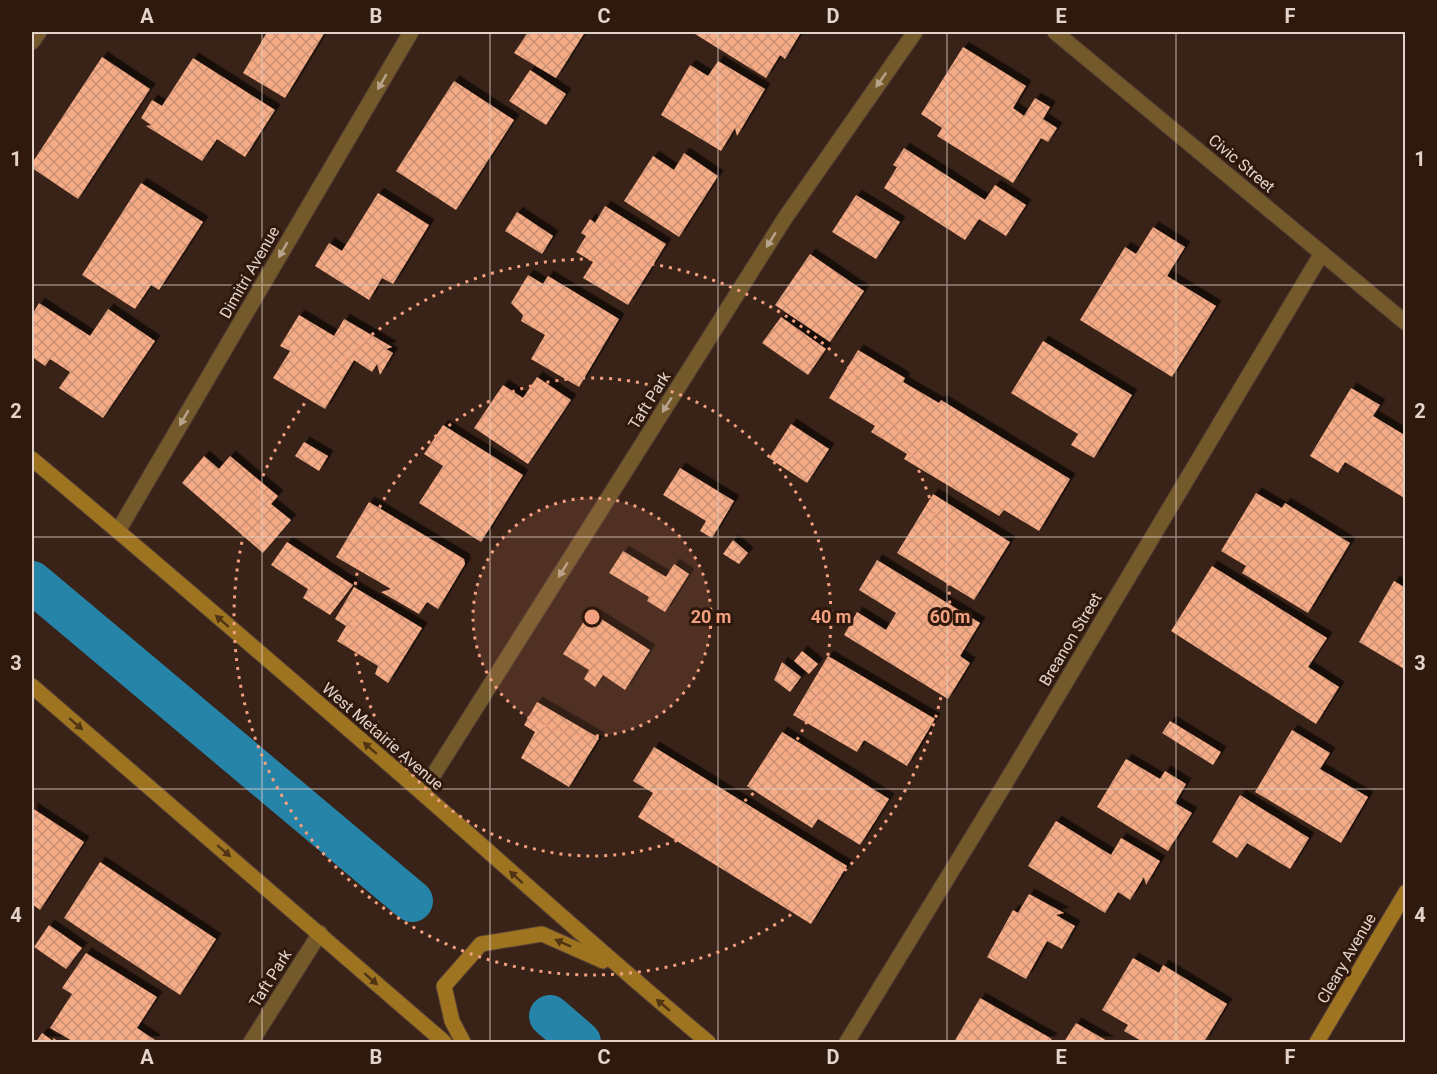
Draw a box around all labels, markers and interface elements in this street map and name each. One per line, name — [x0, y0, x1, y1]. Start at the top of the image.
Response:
text: A — [140, 4, 154, 28]
text: B — [370, 4, 382, 28]
text: C — [597, 4, 611, 28]
text: D — [827, 4, 840, 28]
text: E — [1055, 4, 1067, 28]
text: F — [1285, 4, 1296, 28]
one-way arrow — [875, 71, 887, 87]
one-way arrow — [376, 74, 387, 90]
street label: Civic Street — [1205, 130, 1279, 197]
text: 1 — [10, 147, 22, 171]
text: 1 — [1414, 147, 1426, 171]
street label: Dimitri Avenue — [215, 223, 283, 322]
one-way arrow — [766, 232, 777, 249]
one-way arrow — [278, 242, 288, 259]
street label: Taft Park — [624, 367, 675, 433]
one-way arrow — [662, 397, 673, 413]
text: 2 — [10, 399, 22, 423]
text: 2 — [1414, 399, 1426, 423]
one-way arrow — [179, 410, 189, 427]
one-way arrow — [557, 562, 568, 578]
street label: Breanon Street — [1035, 589, 1106, 689]
text: 20 m — [691, 606, 731, 627]
text: 40 m — [811, 606, 851, 627]
text: 60 m — [930, 606, 970, 627]
centre of rings — [582, 607, 602, 627]
one-way arrow — [214, 614, 230, 627]
text: 3 — [10, 651, 22, 675]
text: 3 — [1414, 651, 1426, 675]
street label: West Metairie Avenue — [318, 679, 447, 794]
one-way arrow — [68, 717, 83, 730]
one-way arrow — [363, 742, 378, 755]
one-way arrow — [216, 844, 231, 857]
one-way arrow — [509, 871, 524, 884]
text: 4 — [10, 903, 22, 927]
text: 4 — [1414, 903, 1426, 927]
street label: Cleary Avenue — [1313, 910, 1380, 1007]
one-way arrow — [554, 938, 572, 948]
street label: Taft Park — [245, 945, 296, 1011]
one-way arrow — [363, 972, 378, 985]
one-way arrow — [656, 999, 671, 1012]
text: A — [140, 1045, 154, 1069]
text: B — [370, 1045, 382, 1069]
text: C — [597, 1045, 611, 1069]
text: D — [827, 1045, 840, 1069]
text: E — [1055, 1045, 1067, 1069]
text: F — [1285, 1045, 1296, 1069]

